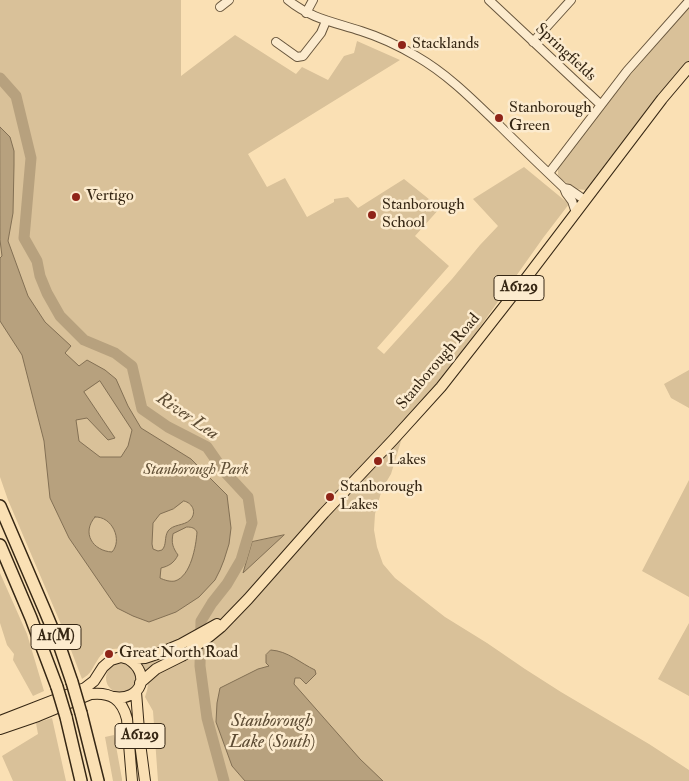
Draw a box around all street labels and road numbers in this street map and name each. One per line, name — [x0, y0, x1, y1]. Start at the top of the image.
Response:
street label: Springfields — [531, 20, 599, 86]
road number: A6129 — [494, 276, 544, 300]
street label: Stanborough Road — [393, 310, 485, 414]
road number: A1(M) — [31, 624, 81, 650]
road number: A6129 — [115, 724, 165, 748]

